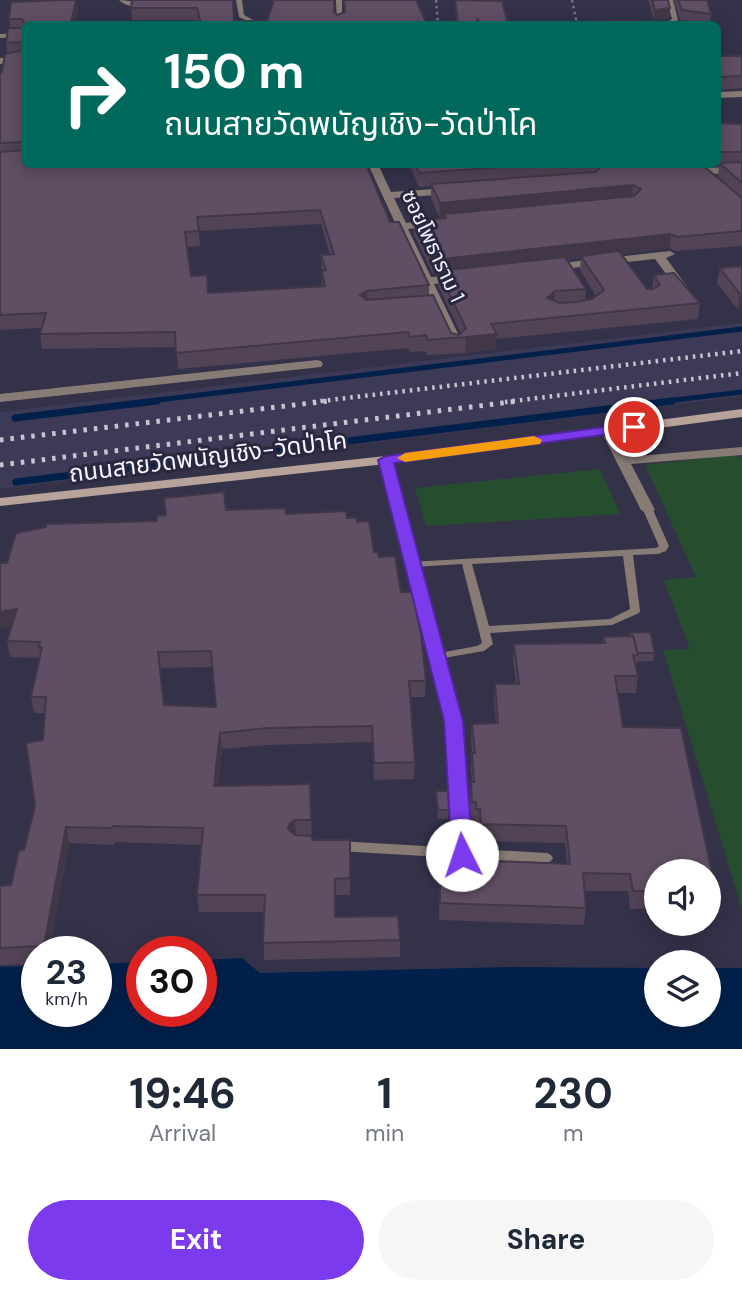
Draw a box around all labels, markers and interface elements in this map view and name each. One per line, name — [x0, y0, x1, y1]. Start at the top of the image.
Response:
text: 150 m — [164, 39, 304, 103]
icon: right — [49, 49, 140, 140]
text: ถนนสายวัดพนัญเชิง-วัดป่าโค — [164, 103, 537, 145]
street label: ซอยโพธาราม 1 — [395, 185, 471, 307]
pin — [604, 397, 664, 457]
icon: arrive — [615, 408, 653, 446]
street label: ถนนสายวัดพนัญเชิง-วัดป่าโค — [67, 424, 349, 489]
position arrow — [425, 818, 499, 892]
map controls — [644, 859, 721, 1027]
button: sound — [644, 859, 721, 936]
speed limit sign: 30 — [126, 936, 217, 1027]
text: 23 — [46, 949, 87, 995]
button: layers — [644, 950, 721, 1027]
text: km/h — [45, 987, 88, 1011]
text: 19:46 — [129, 1066, 236, 1121]
text: 1 — [377, 1066, 392, 1121]
text: 230 — [534, 1066, 613, 1121]
text: Arrival — [149, 1118, 216, 1148]
text: min — [365, 1118, 404, 1148]
text: m — [563, 1118, 583, 1148]
button: Exit — [28, 1200, 364, 1280]
button: Share — [378, 1200, 714, 1280]

